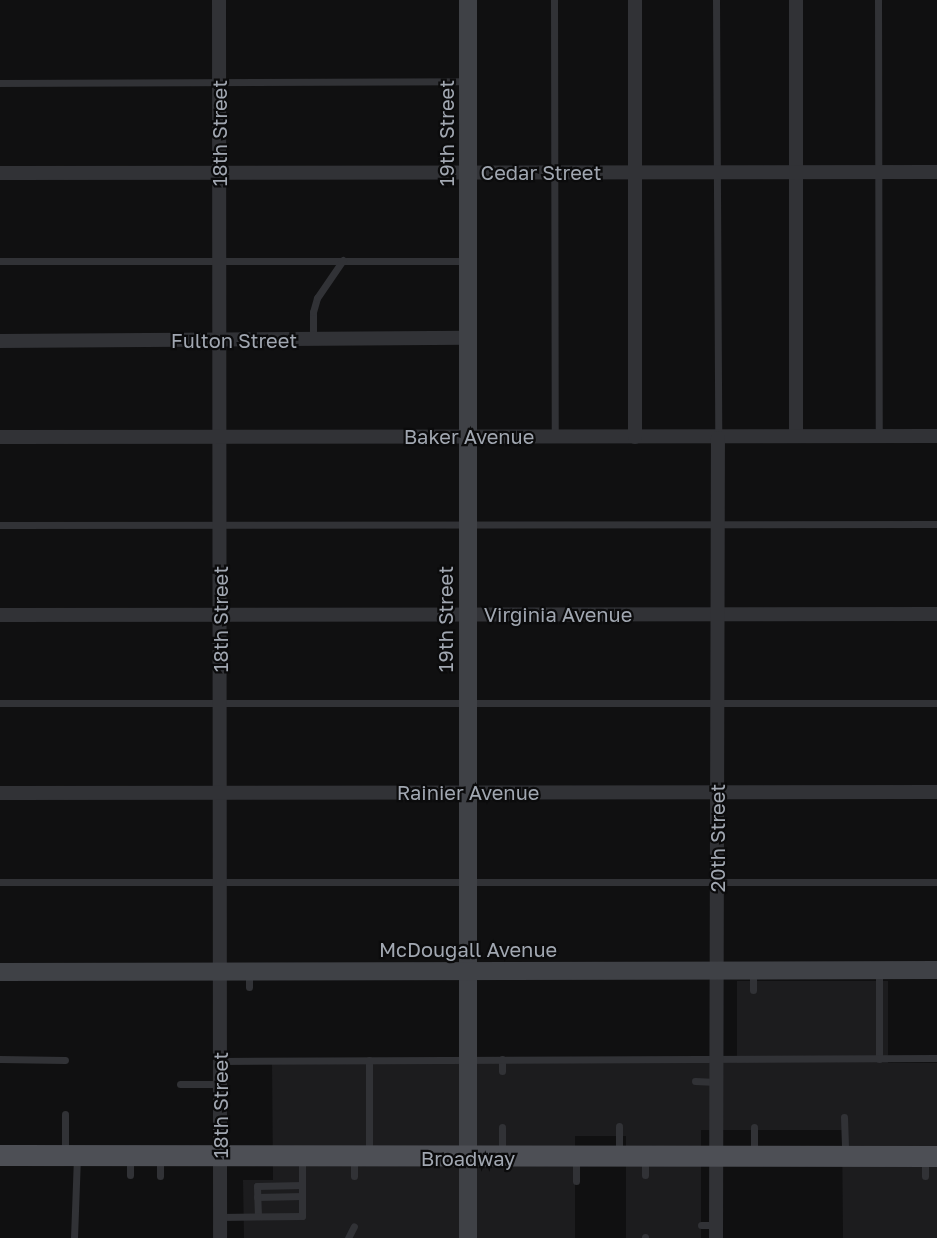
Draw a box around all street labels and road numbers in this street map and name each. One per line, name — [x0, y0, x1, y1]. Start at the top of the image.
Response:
street label: 18th Street — [207, 80, 231, 186]
street label: 19th Street — [434, 80, 458, 186]
street label: Cedar Street — [481, 160, 601, 184]
street label: Fulton Street — [171, 328, 297, 352]
street label: Baker Avenue — [404, 424, 534, 448]
street label: 18th Street — [208, 566, 232, 672]
street label: 19th Street — [433, 566, 457, 672]
street label: Virginia Avenue — [484, 602, 632, 626]
street label: Rainier Avenue — [397, 780, 539, 804]
street label: 20th Street — [705, 784, 729, 892]
street label: McDougall Avenue — [379, 937, 557, 961]
street label: 18th Street — [208, 1052, 232, 1158]
street label: Broadway — [421, 1146, 515, 1170]

